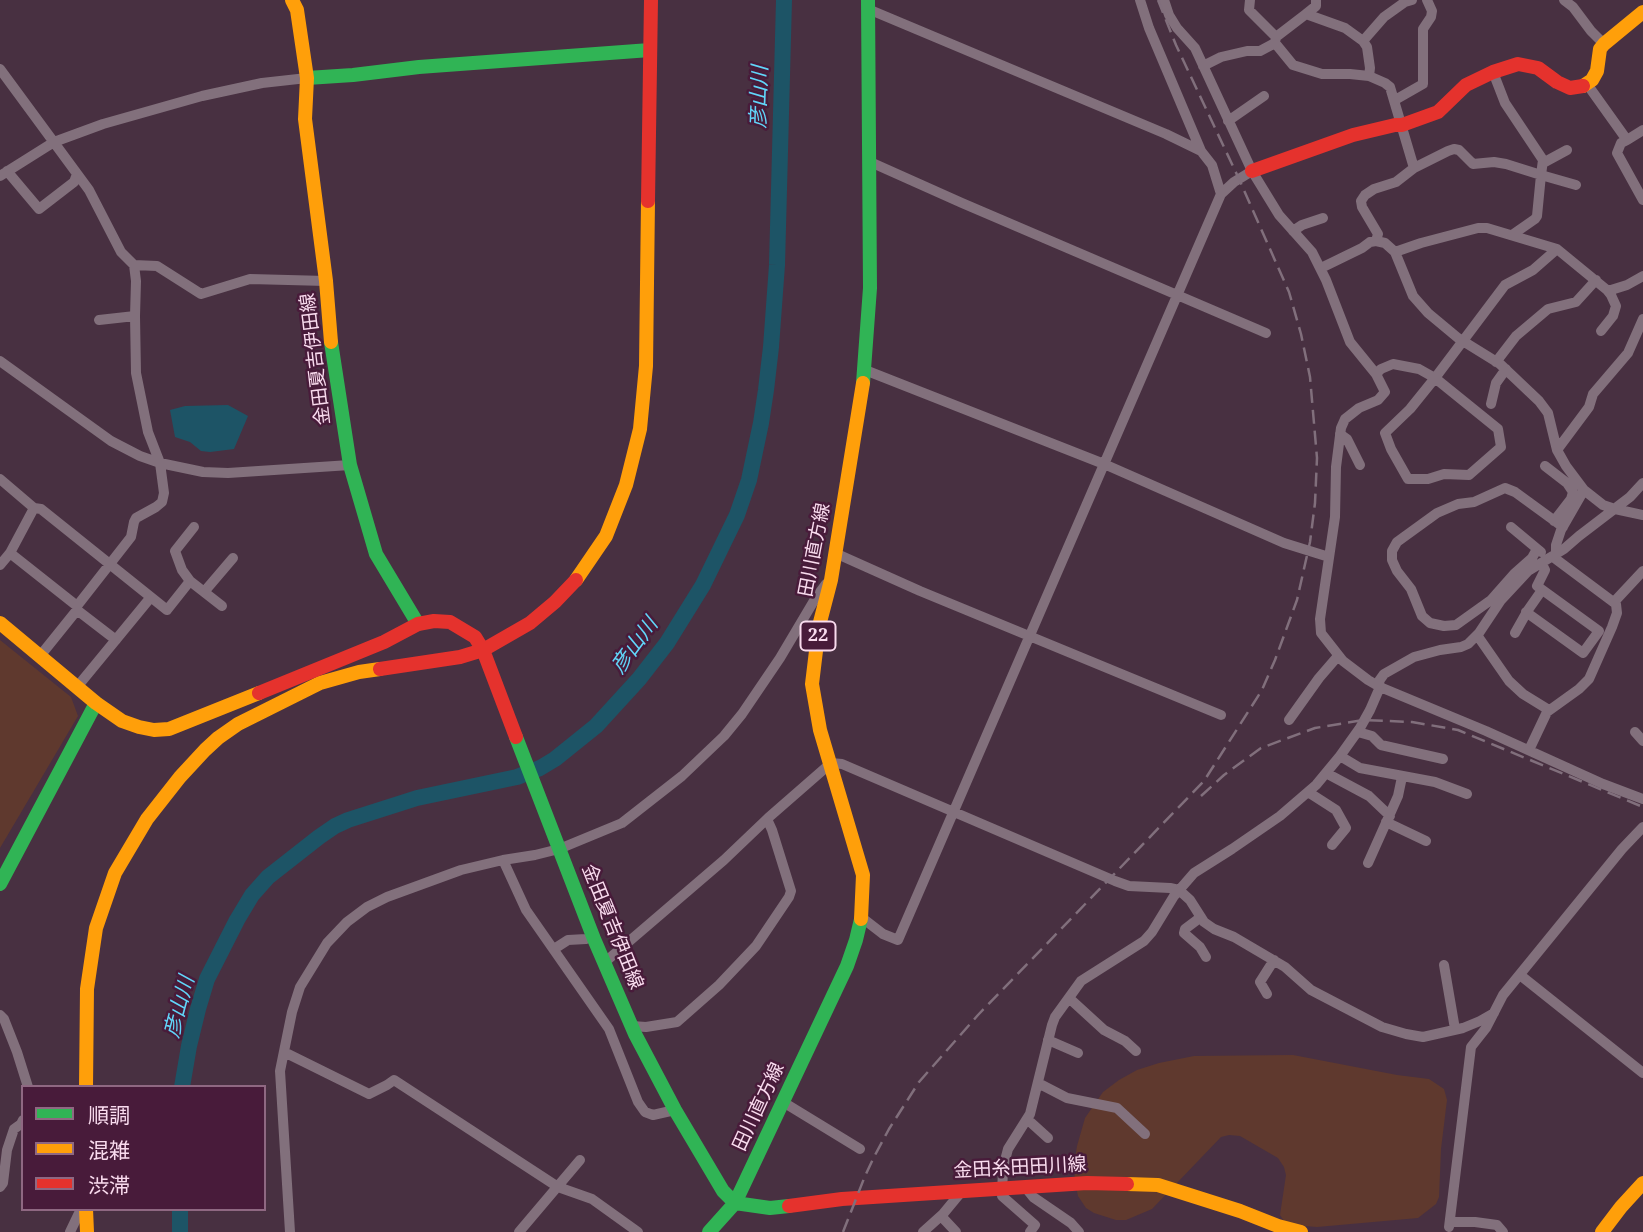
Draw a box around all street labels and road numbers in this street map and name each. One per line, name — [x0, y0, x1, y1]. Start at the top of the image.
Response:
street label: 金田夏吉伊田線 — [297, 292, 335, 426]
street label: 田川直方線 — [795, 501, 835, 599]
road number: 22 — [800, 622, 836, 650]
street label: 金田夏吉伊田線 — [577, 861, 647, 993]
street label: 田川直方線 — [729, 1059, 789, 1155]
street label: 金田糸田田川線 — [953, 1153, 1087, 1183]

